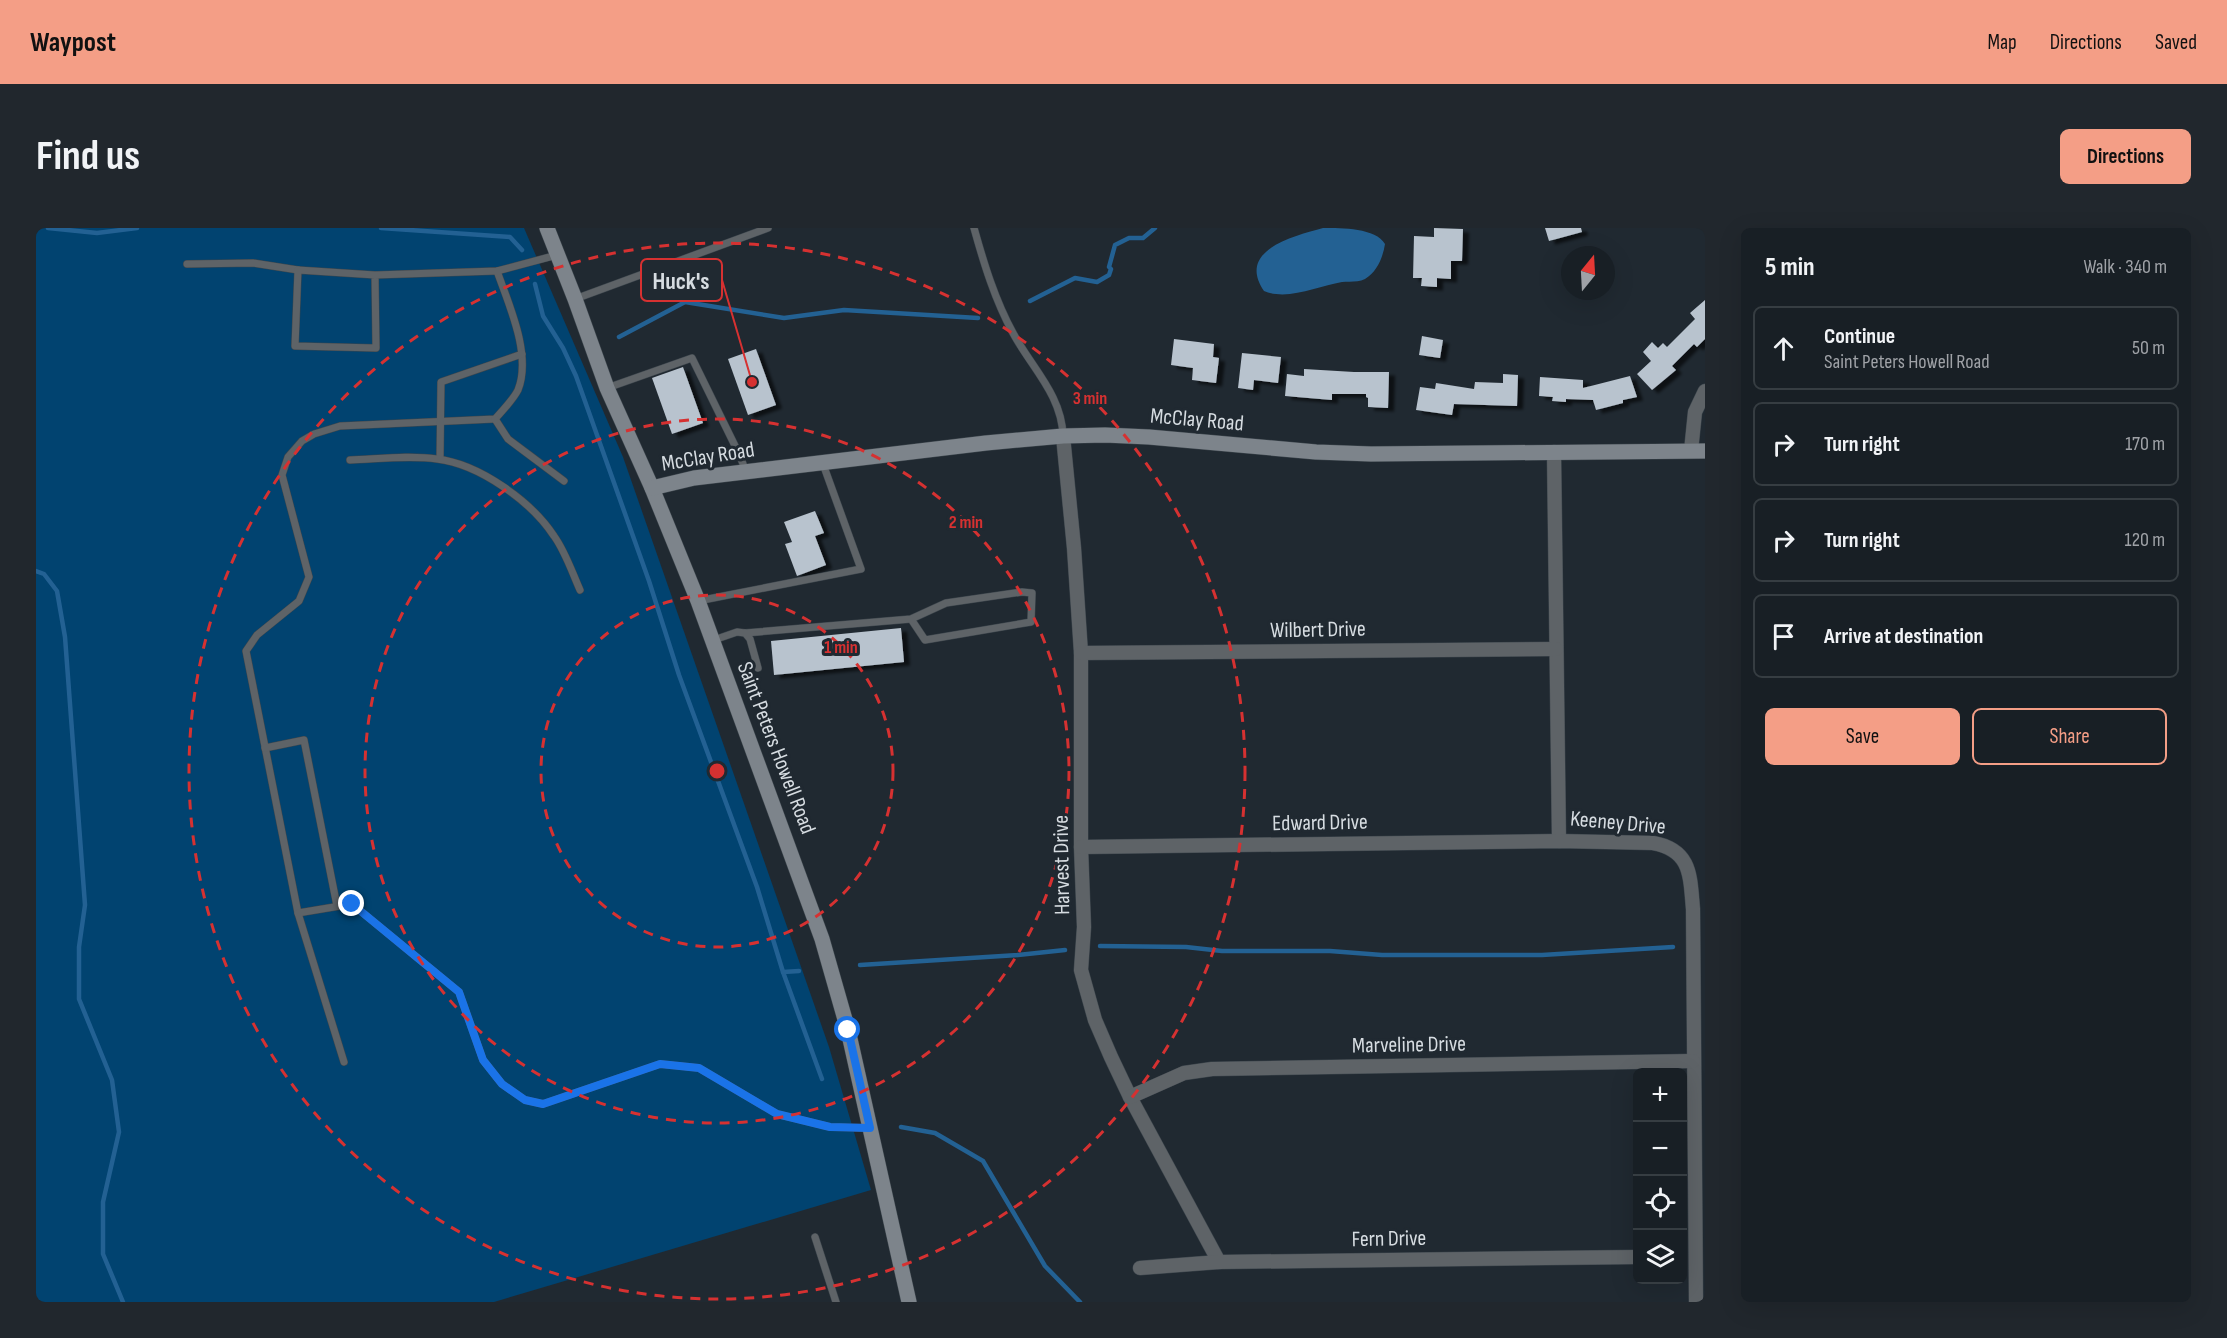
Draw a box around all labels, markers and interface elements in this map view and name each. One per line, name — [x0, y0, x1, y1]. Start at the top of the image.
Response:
text: Waypost — [30, 26, 116, 59]
text: Map — [1987, 30, 2017, 55]
text: Directions — [2050, 30, 2122, 55]
text: Saved — [2155, 30, 2197, 55]
button: Directions — [2060, 129, 2191, 184]
text: Find us — [36, 131, 140, 182]
north arrow — [1561, 246, 1615, 300]
text: 5 min — [1765, 252, 1815, 283]
text: Walk · 340 m — [2083, 255, 2167, 279]
callout: Huck's — [641, 259, 722, 301]
text: Huck's — [652, 267, 710, 296]
text: Continue — [1824, 323, 1895, 350]
icon: ahead — [1767, 332, 1800, 365]
text: 50 m — [2132, 336, 2165, 360]
text: Saint Peters Howell Road — [1824, 350, 1990, 374]
text: 3 min — [1073, 388, 1107, 409]
street label: McClay Road — [1149, 402, 1245, 438]
icon: right — [1767, 428, 1800, 461]
text: Turn right — [1824, 431, 1900, 458]
text: 170 m — [2125, 432, 2165, 456]
street label: McClay Road — [660, 436, 756, 478]
text: 2 min — [949, 512, 983, 533]
icon: right — [1767, 524, 1800, 557]
text: Turn right — [1824, 527, 1900, 554]
text: 120 m — [2125, 528, 2165, 552]
street label: Wilbert Drive — [1270, 616, 1366, 644]
icon: arrive — [1767, 620, 1800, 653]
text: Arrive at destination — [1824, 623, 1983, 650]
text: 1 min — [824, 637, 858, 658]
street label: Saint Peters Howell Road — [731, 658, 821, 838]
button: Save — [1765, 708, 1960, 765]
button: Share — [1972, 708, 2167, 765]
centre of rings — [707, 761, 727, 781]
street label: Keeney Drive — [1569, 805, 1667, 841]
street label: Edward Drive — [1272, 809, 1368, 837]
street label: Harvest Drive — [1048, 815, 1076, 915]
route end — [338, 890, 364, 916]
route start — [834, 1016, 860, 1042]
street label: Marveline Drive — [1352, 1031, 1466, 1059]
map controls — [1633, 1068, 1687, 1284]
button: + — [1633, 1068, 1687, 1122]
button: − — [1633, 1122, 1687, 1176]
button: locate — [1633, 1176, 1687, 1230]
street label: Fern Drive — [1352, 1225, 1426, 1253]
button: layers — [1633, 1230, 1687, 1284]

